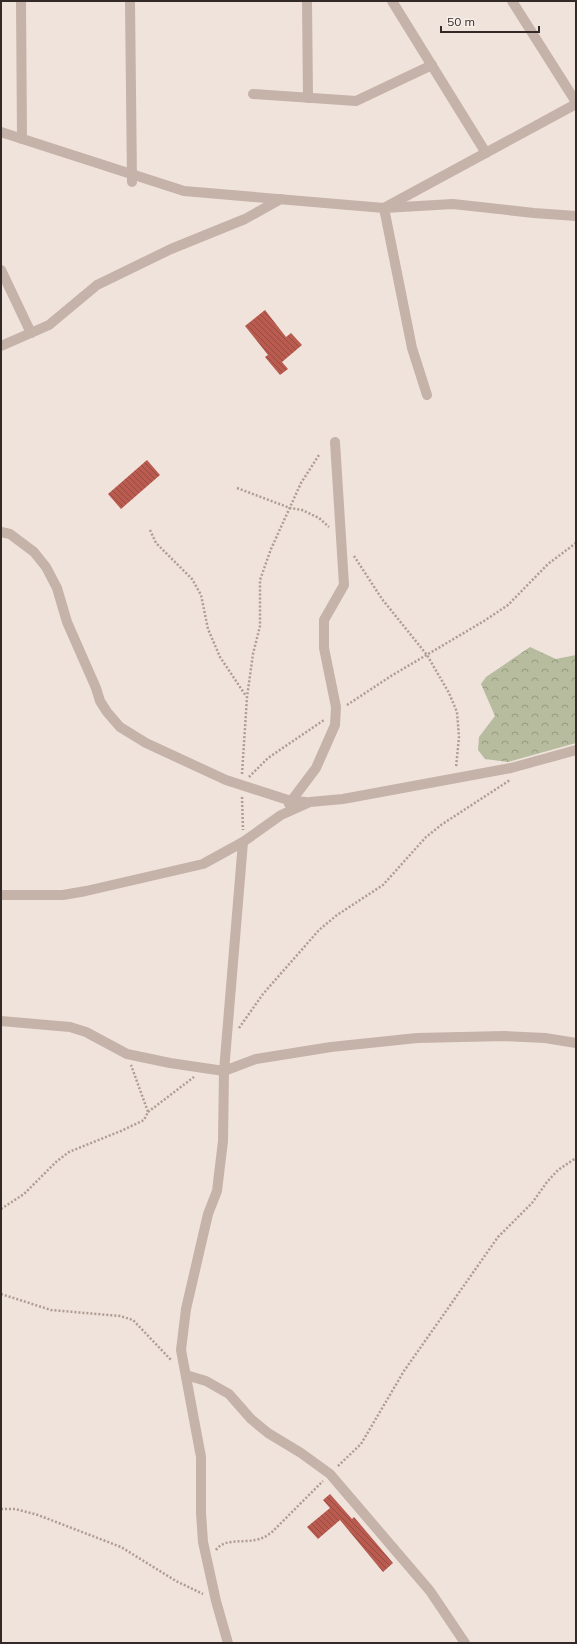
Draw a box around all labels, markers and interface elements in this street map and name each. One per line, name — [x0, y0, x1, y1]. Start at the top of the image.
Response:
scale bar — [441, 8, 539, 34]
text: 50 m — [447, 14, 475, 29]

